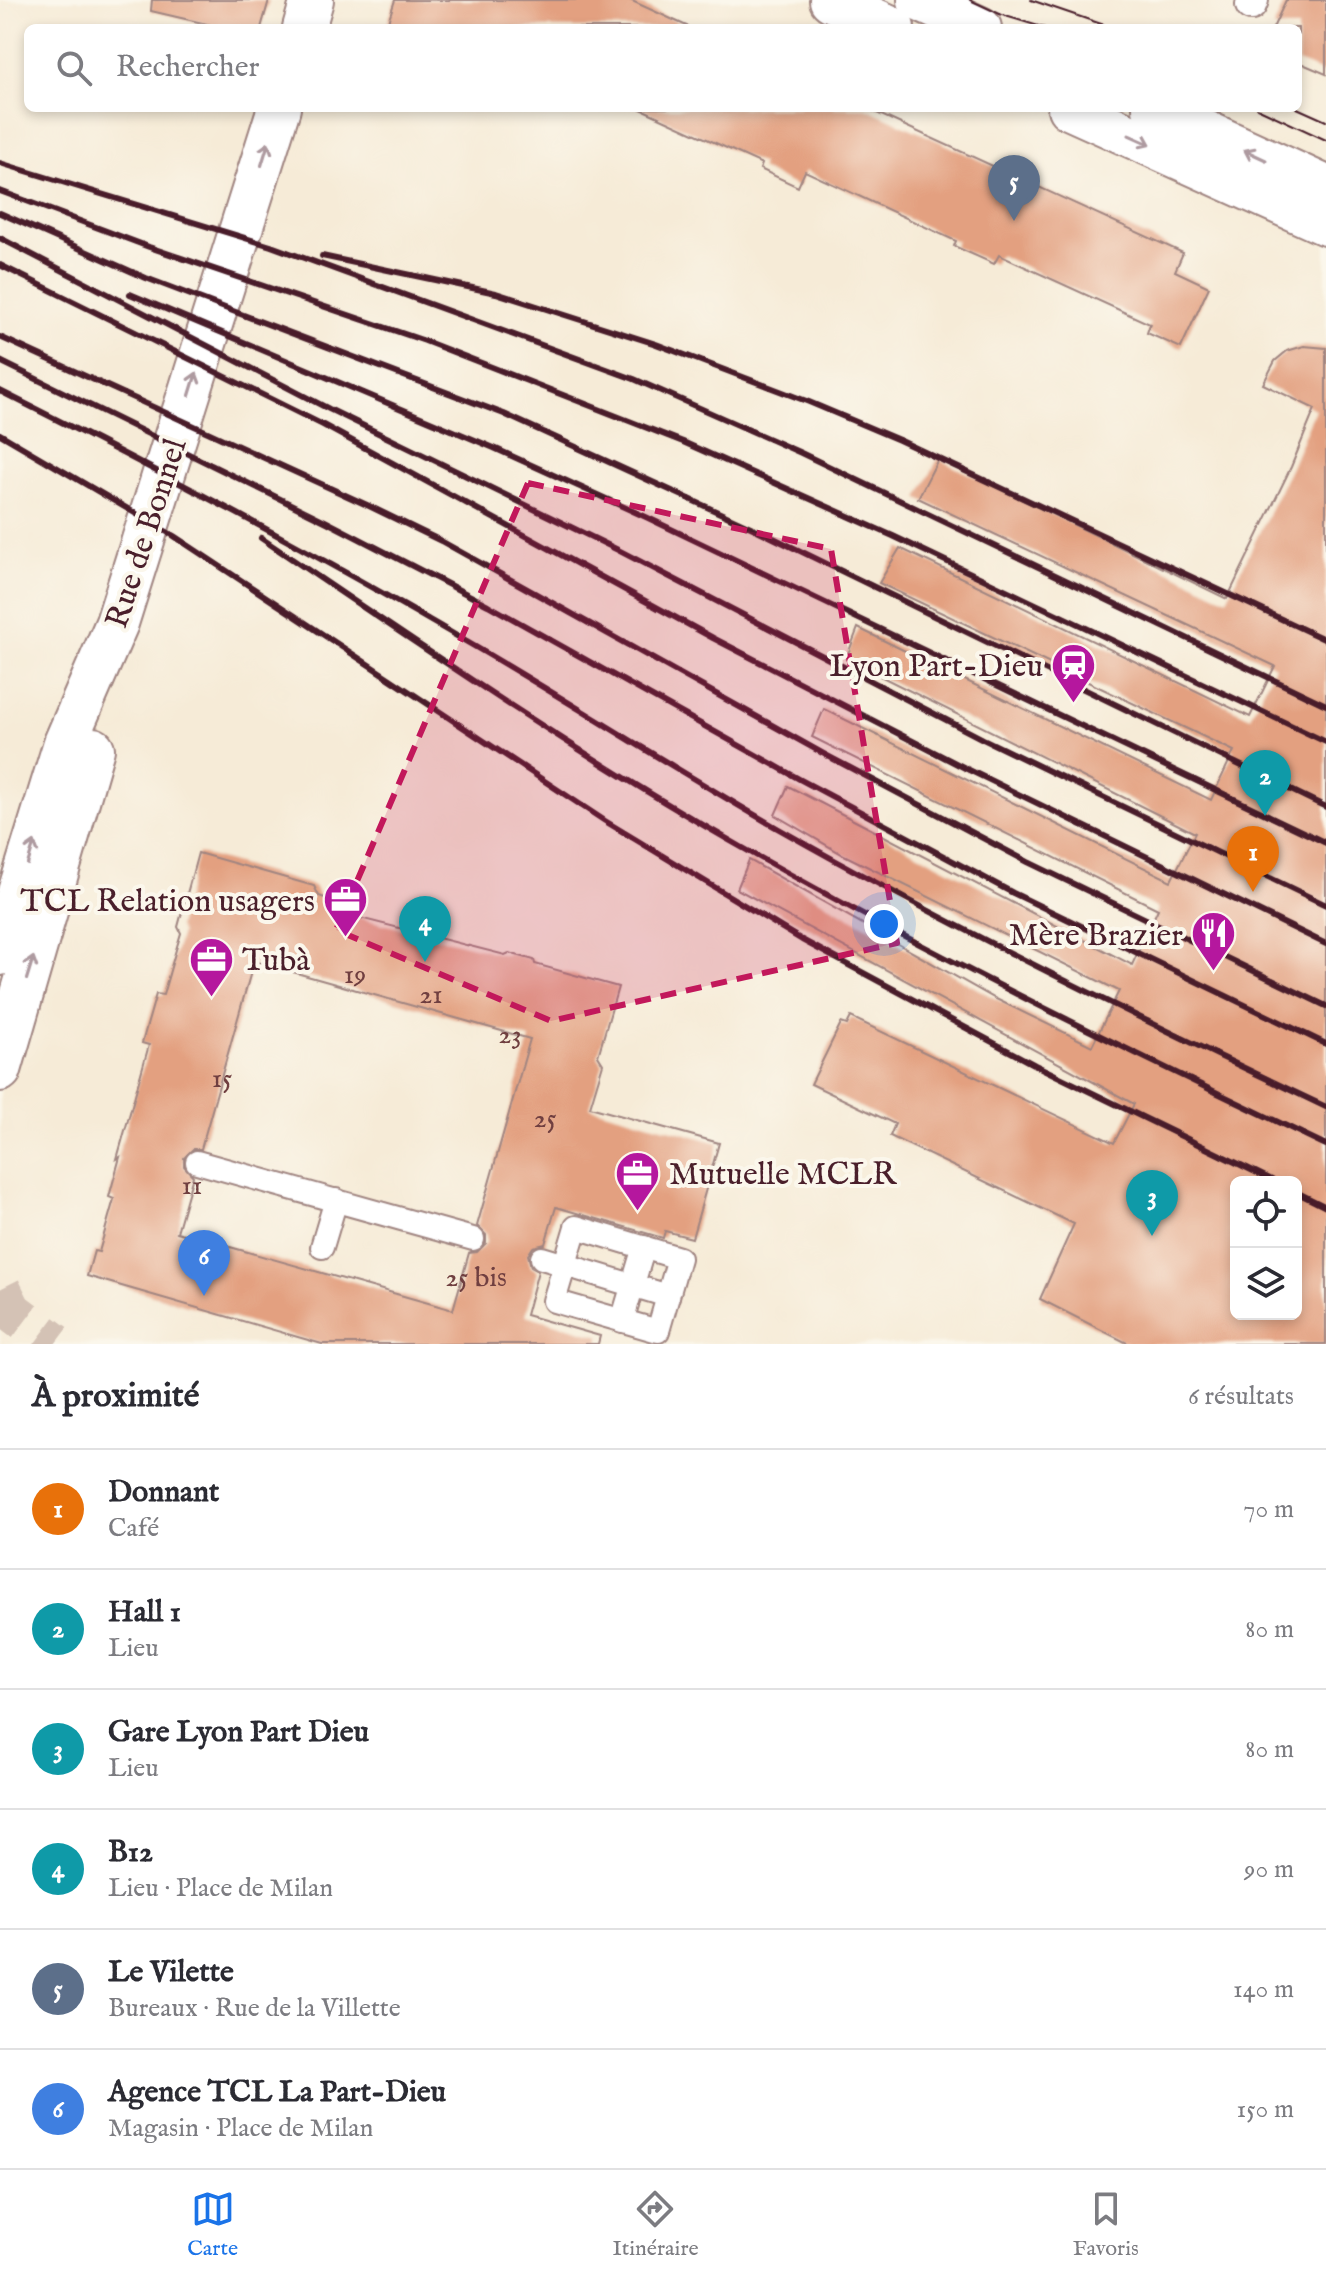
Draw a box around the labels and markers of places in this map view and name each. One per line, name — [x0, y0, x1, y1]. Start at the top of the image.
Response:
pin: 5 — [988, 155, 1040, 221]
station icon: Lyon Part-Dieu — [1050, 641, 1098, 704]
place label: Lyon Part-Dieu — [829, 647, 1043, 688]
pin: 2 — [1239, 750, 1291, 816]
pin: 1 — [1227, 826, 1279, 892]
office icon: TCL Relation usagers — [322, 876, 370, 939]
place label: TCL Relation usagers — [20, 882, 315, 923]
pin: 4 — [399, 896, 451, 962]
restaurant icon: Mère Brazier — [1190, 910, 1238, 973]
place label: Mère Brazier — [1009, 916, 1183, 957]
office icon: Tubà — [187, 935, 235, 998]
place label: Tubà — [242, 941, 310, 982]
office icon: Mutuelle MCLR — [614, 1149, 662, 1212]
place label: Mutuelle MCLR — [669, 1155, 898, 1196]
pin: 3 — [1126, 1170, 1178, 1236]
pin: 6 — [178, 1230, 230, 1296]

